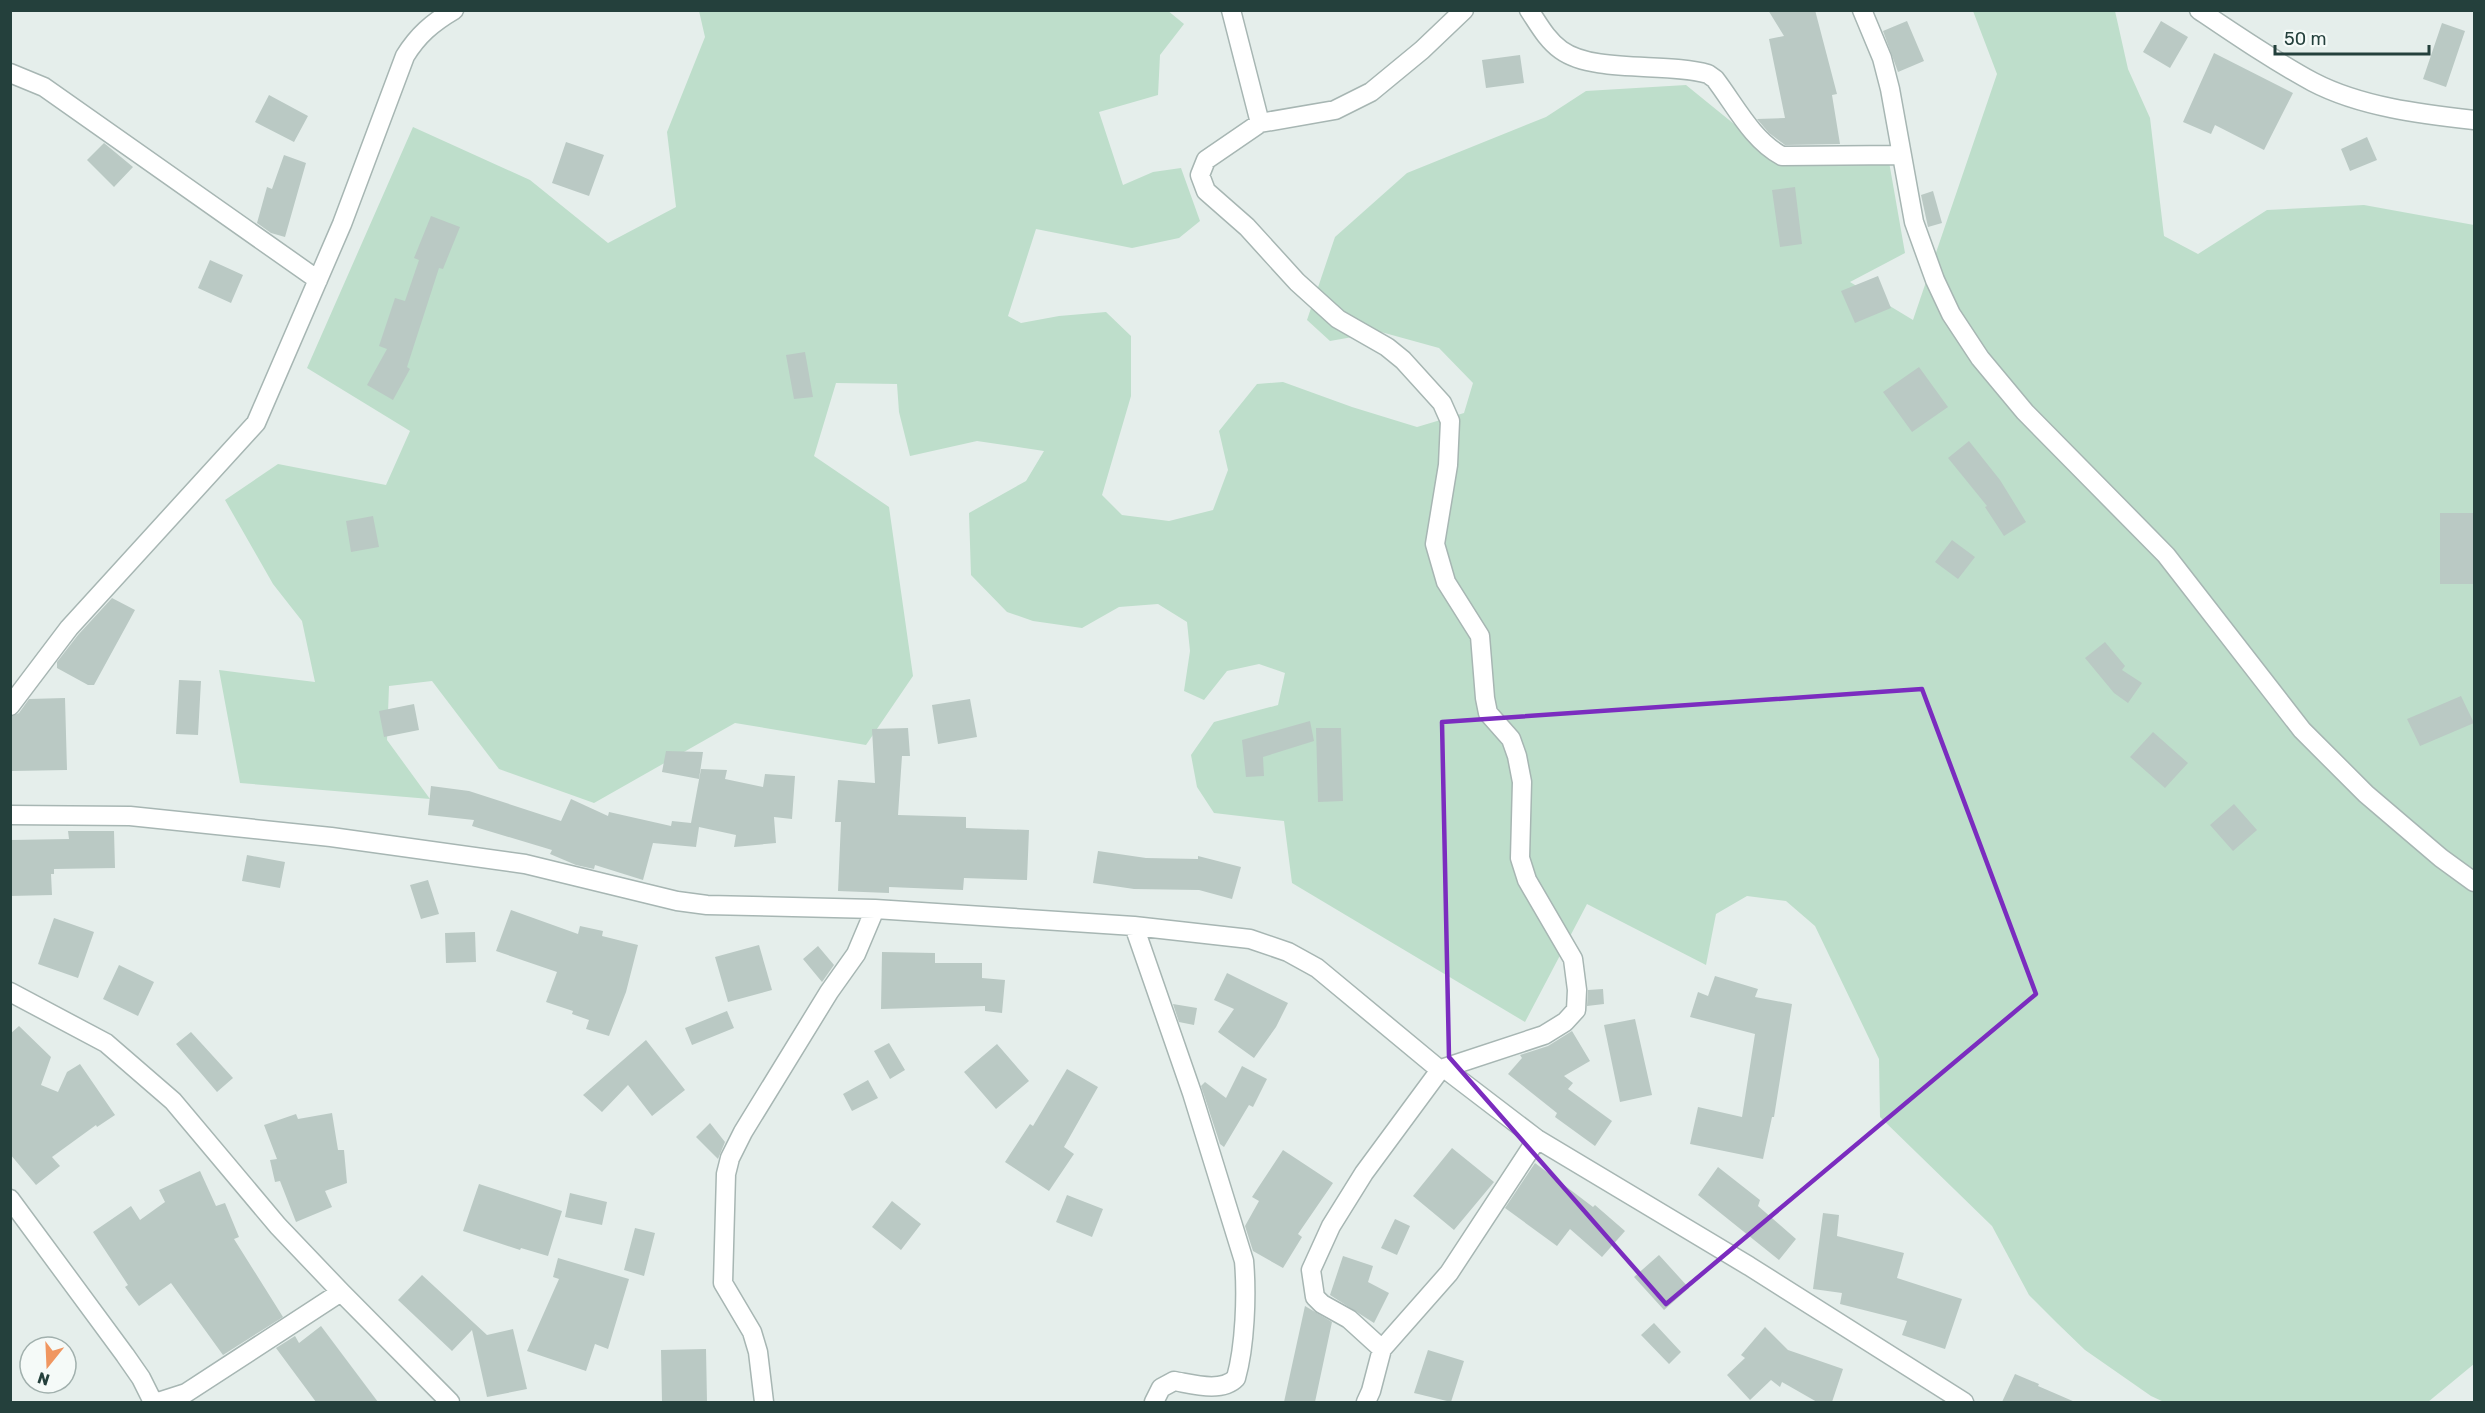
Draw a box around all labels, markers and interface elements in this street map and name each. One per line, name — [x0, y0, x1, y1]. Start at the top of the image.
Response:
scale bar — [2275, 18, 2430, 56]
text: 50 m — [2284, 28, 2327, 50]
north arrow — [18, 1335, 78, 1395]
text: N — [35, 1368, 52, 1390]

